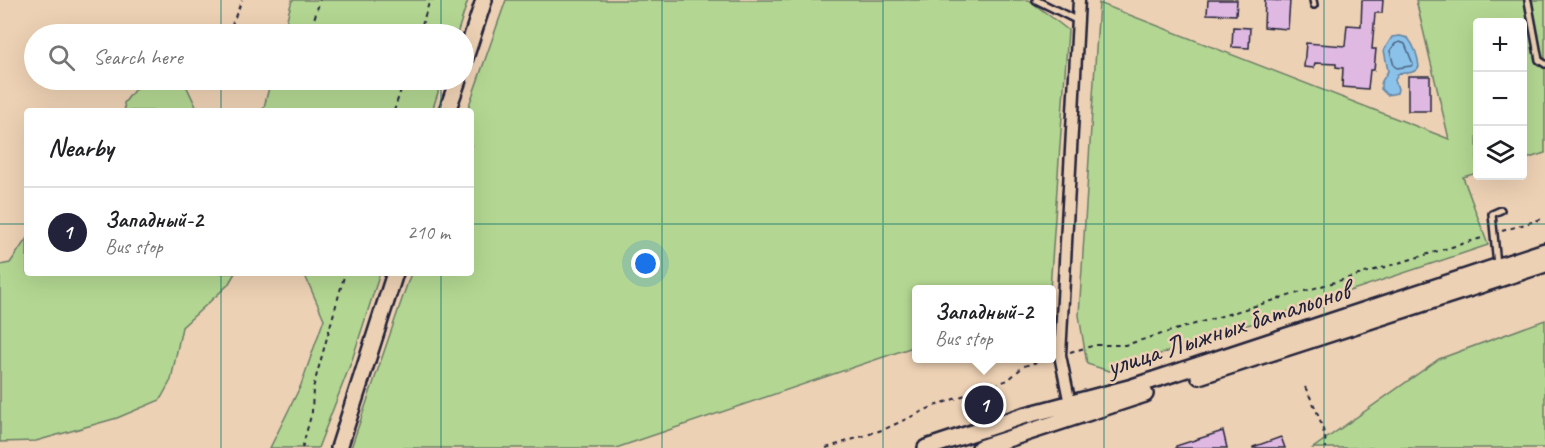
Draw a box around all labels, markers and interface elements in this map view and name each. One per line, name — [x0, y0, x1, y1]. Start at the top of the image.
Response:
map controls — [1473, 18, 1527, 180]
button: + — [1473, 18, 1527, 72]
search box — [24, 24, 474, 90]
icon: search — [45, 41, 78, 74]
text: Search here — [93, 43, 183, 71]
button: − — [1473, 72, 1527, 126]
button: layers — [1473, 126, 1527, 180]
text: Nearby — [48, 131, 113, 164]
text: Западный-2 — [105, 206, 203, 234]
text: 1 — [63, 220, 72, 245]
text: 210 m — [407, 220, 450, 245]
text: Bus stop — [105, 234, 163, 259]
your location — [631, 249, 660, 278]
street label: улица Лыжных батальонов — [1100, 270, 1360, 384]
popup — [912, 285, 1056, 363]
text: Западный-2 — [935, 298, 1033, 326]
text: Bus stop — [935, 326, 993, 351]
pin: 1 — [964, 382, 1004, 428]

